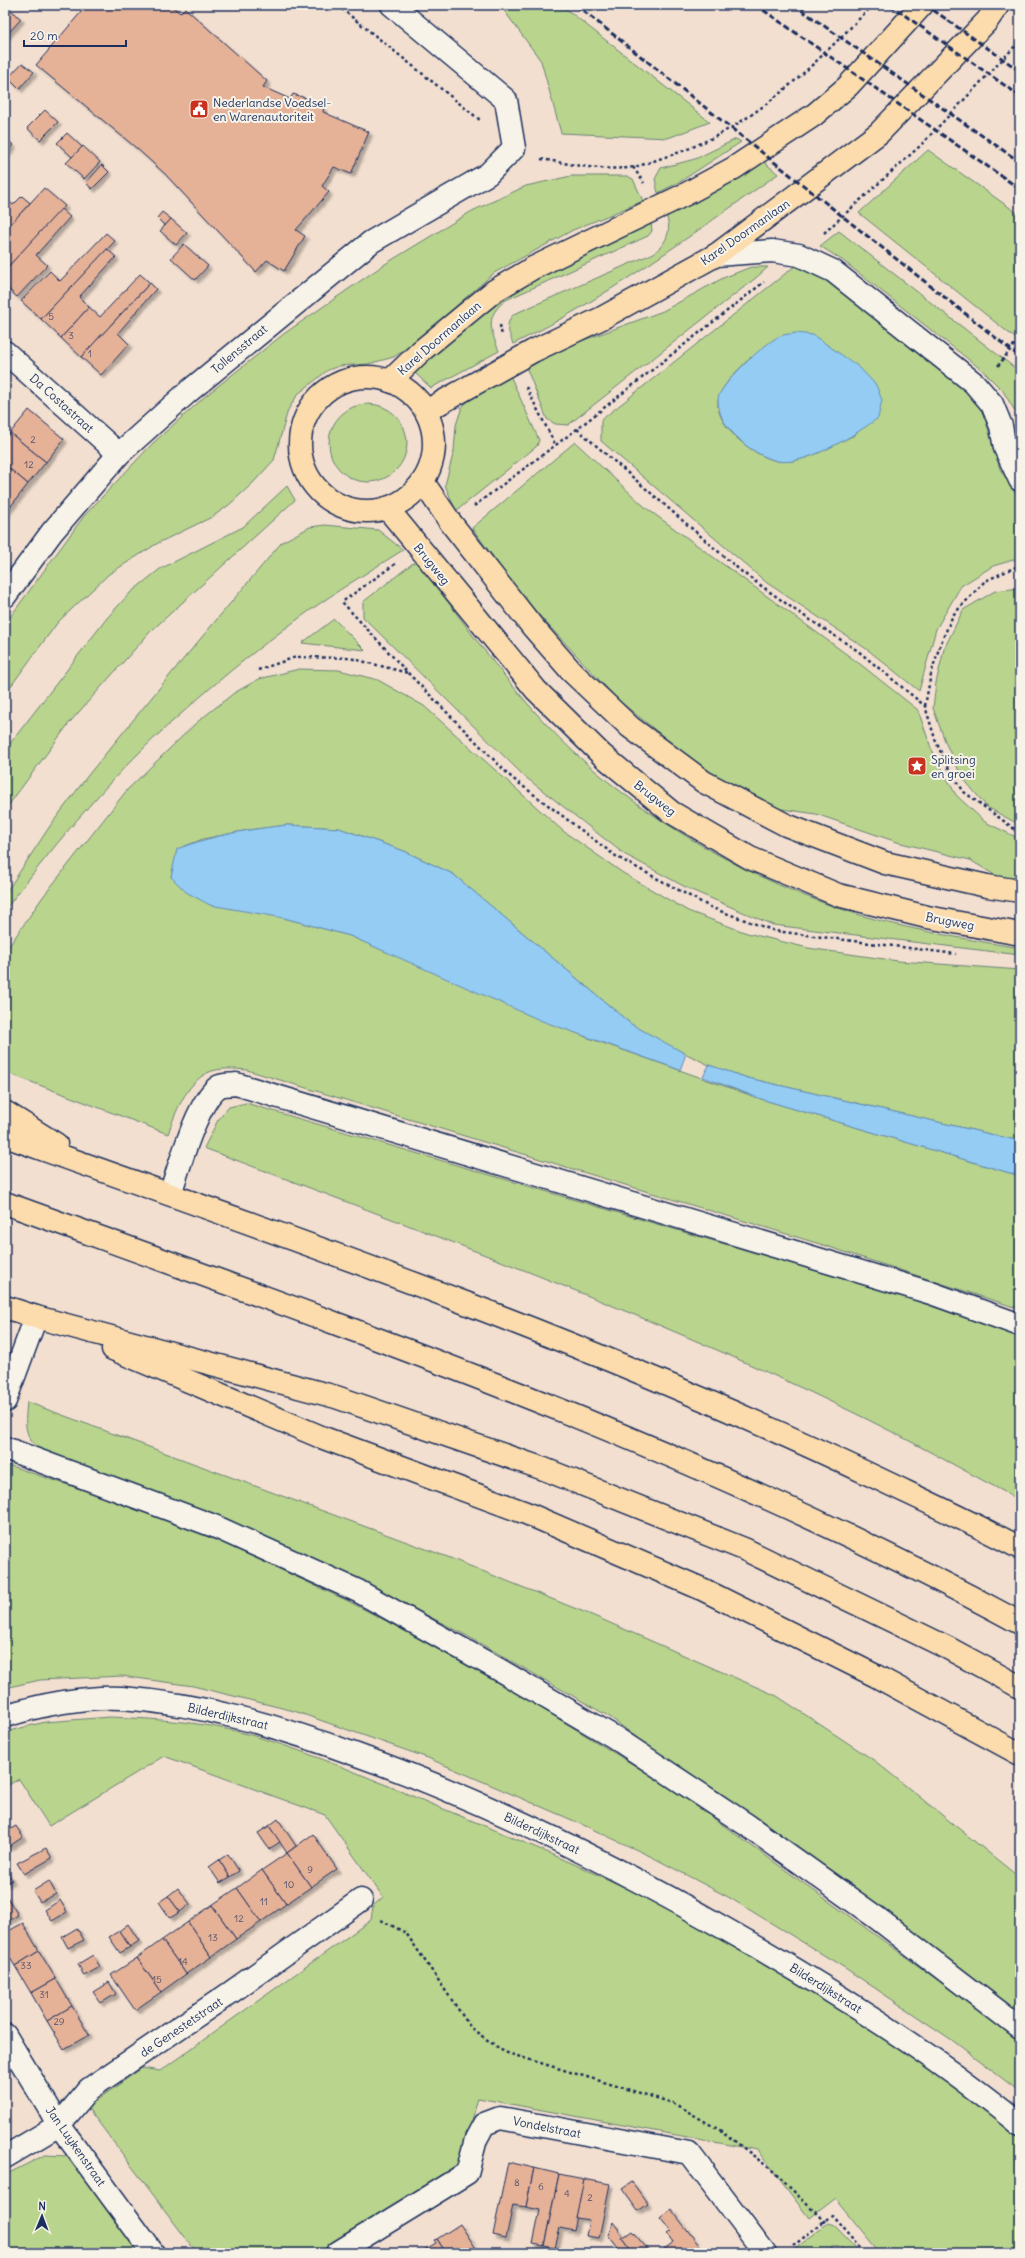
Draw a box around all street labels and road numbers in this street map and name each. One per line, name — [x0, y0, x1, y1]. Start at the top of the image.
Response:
street label: Karel Doormanlaan — [698, 196, 792, 268]
street label: Karel Doormanlaan — [394, 298, 484, 378]
street label: Tollensstraat — [208, 321, 270, 377]
street label: Da Costastraat — [27, 370, 97, 436]
street label: Brugweg — [411, 540, 453, 588]
street label: Brugweg — [631, 777, 679, 819]
street label: Brugweg — [925, 909, 975, 933]
street label: Bilderdijkstraat — [186, 1699, 270, 1733]
street label: Bilderdijkstraat — [502, 1809, 582, 1857]
street label: Bilderdijkstraat — [787, 1960, 865, 2016]
street label: de Genestetstraat — [137, 1994, 225, 2060]
street label: Jan Luykenstraat — [43, 2103, 109, 2189]
street label: Vondelstraat — [512, 2113, 582, 2141]

